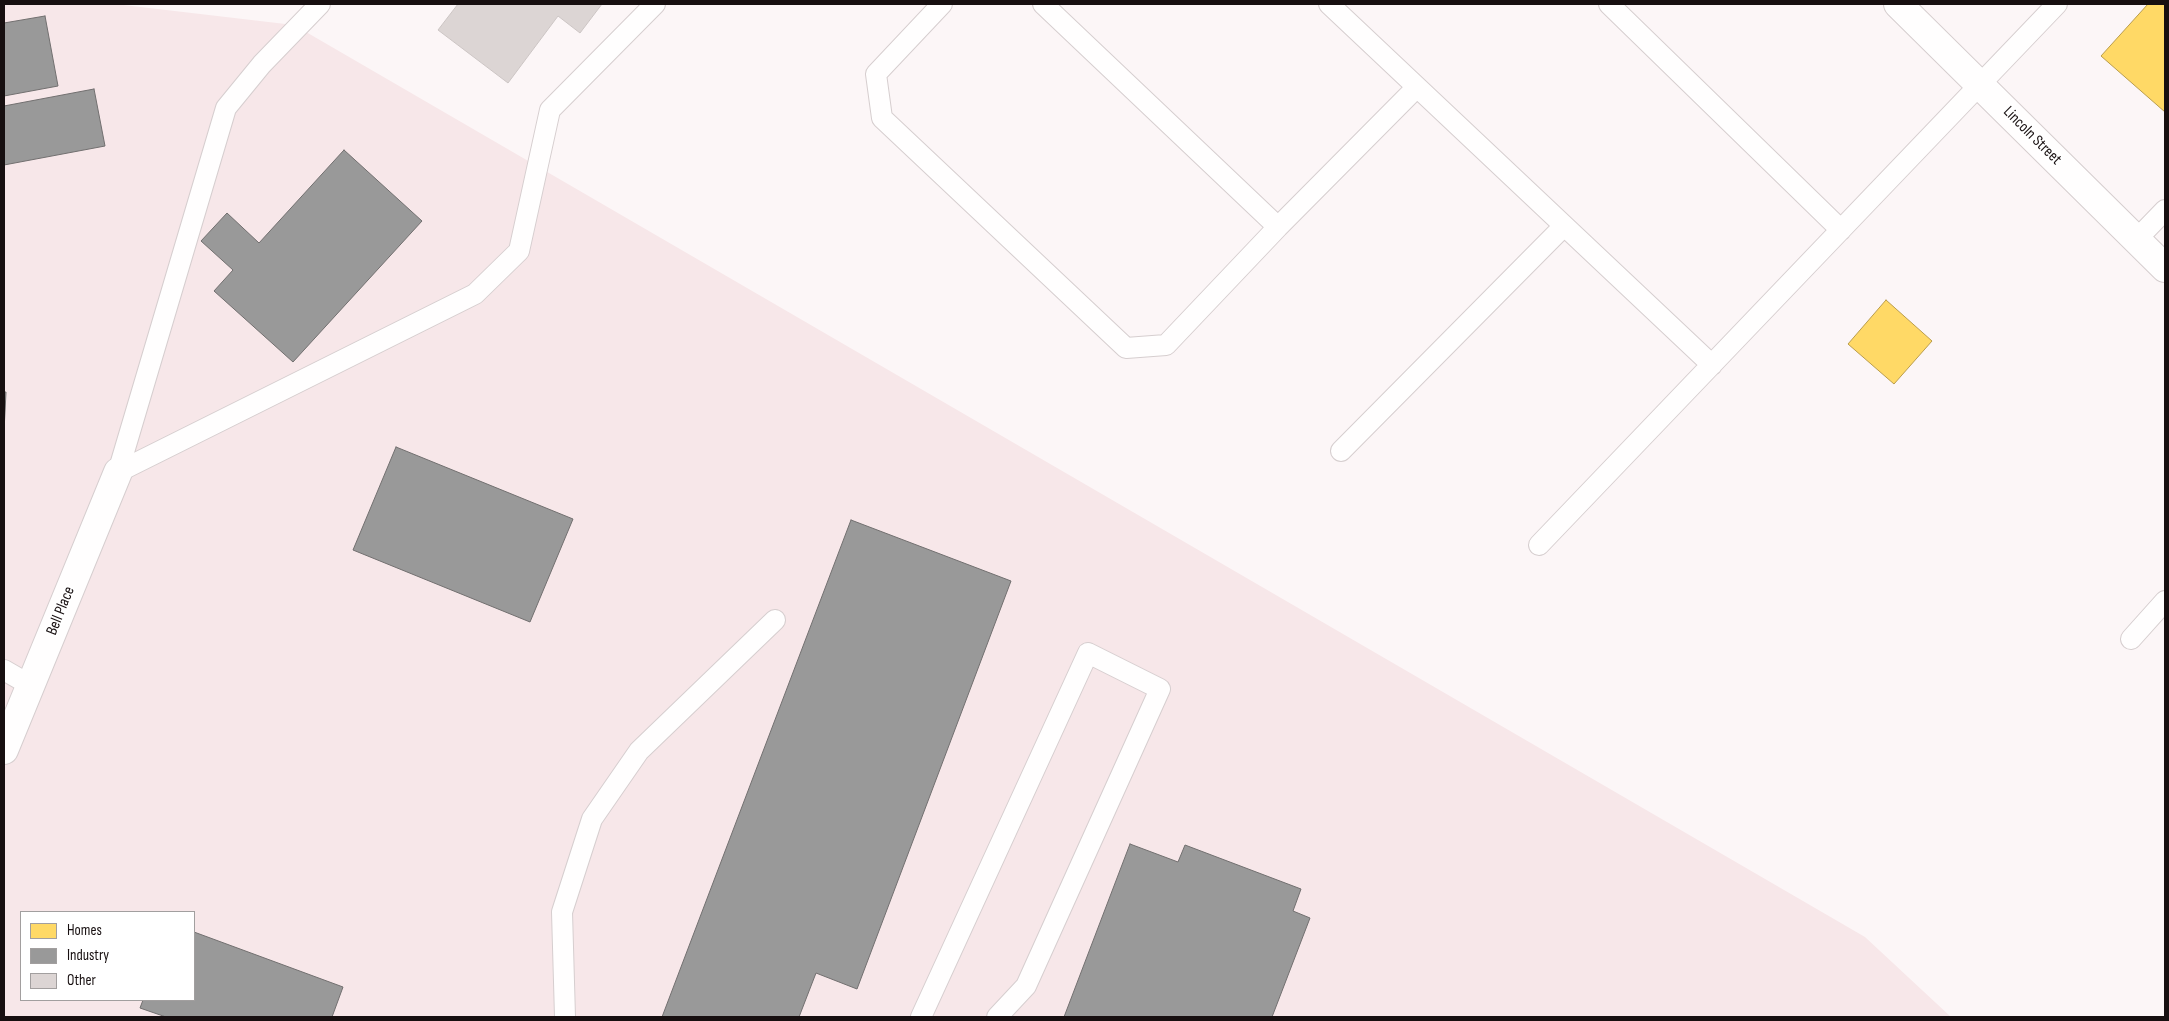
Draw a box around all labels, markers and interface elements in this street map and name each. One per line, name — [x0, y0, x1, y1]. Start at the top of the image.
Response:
street label: Lincoln Street — [1999, 103, 2065, 169]
street label: Bell Place — [43, 584, 79, 638]
legend — [20, 911, 195, 1001]
text: Homes — [67, 921, 102, 940]
text: Industry — [67, 946, 109, 965]
text: Other — [67, 971, 96, 990]

